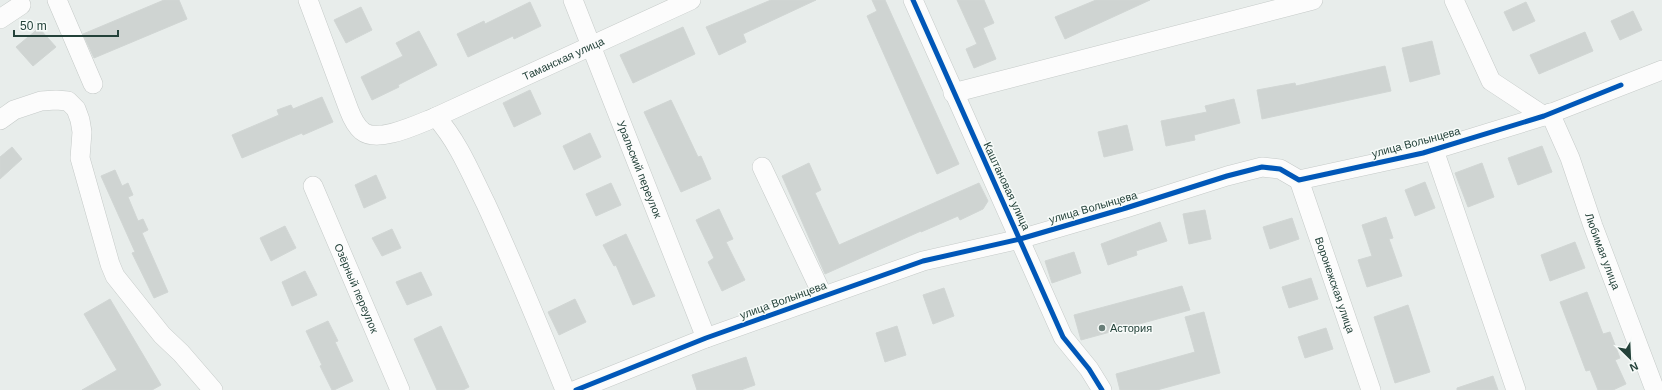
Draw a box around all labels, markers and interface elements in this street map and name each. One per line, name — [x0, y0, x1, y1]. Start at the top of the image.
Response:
scale bar — [14, 12, 118, 38]
text: 50 m — [20, 19, 47, 33]
street label: Таманская улица — [521, 34, 607, 82]
street label: Уральский переулок — [615, 119, 664, 220]
street label: улица Волынцева — [1370, 124, 1462, 160]
street label: Каштановая улица — [981, 140, 1033, 233]
street label: улица Волынцева — [1048, 188, 1139, 225]
street label: Любимая улица — [1583, 211, 1623, 292]
street label: Воронежская улица — [1313, 235, 1357, 336]
street label: Озёрный переулок — [332, 242, 381, 335]
street label: улица Волынцева — [738, 278, 829, 321]
place label: Астория — [1110, 322, 1152, 334]
marker: Астория — [1097, 323, 1107, 333]
north arrow — [1610, 338, 1650, 378]
text: N — [1628, 360, 1640, 374]

